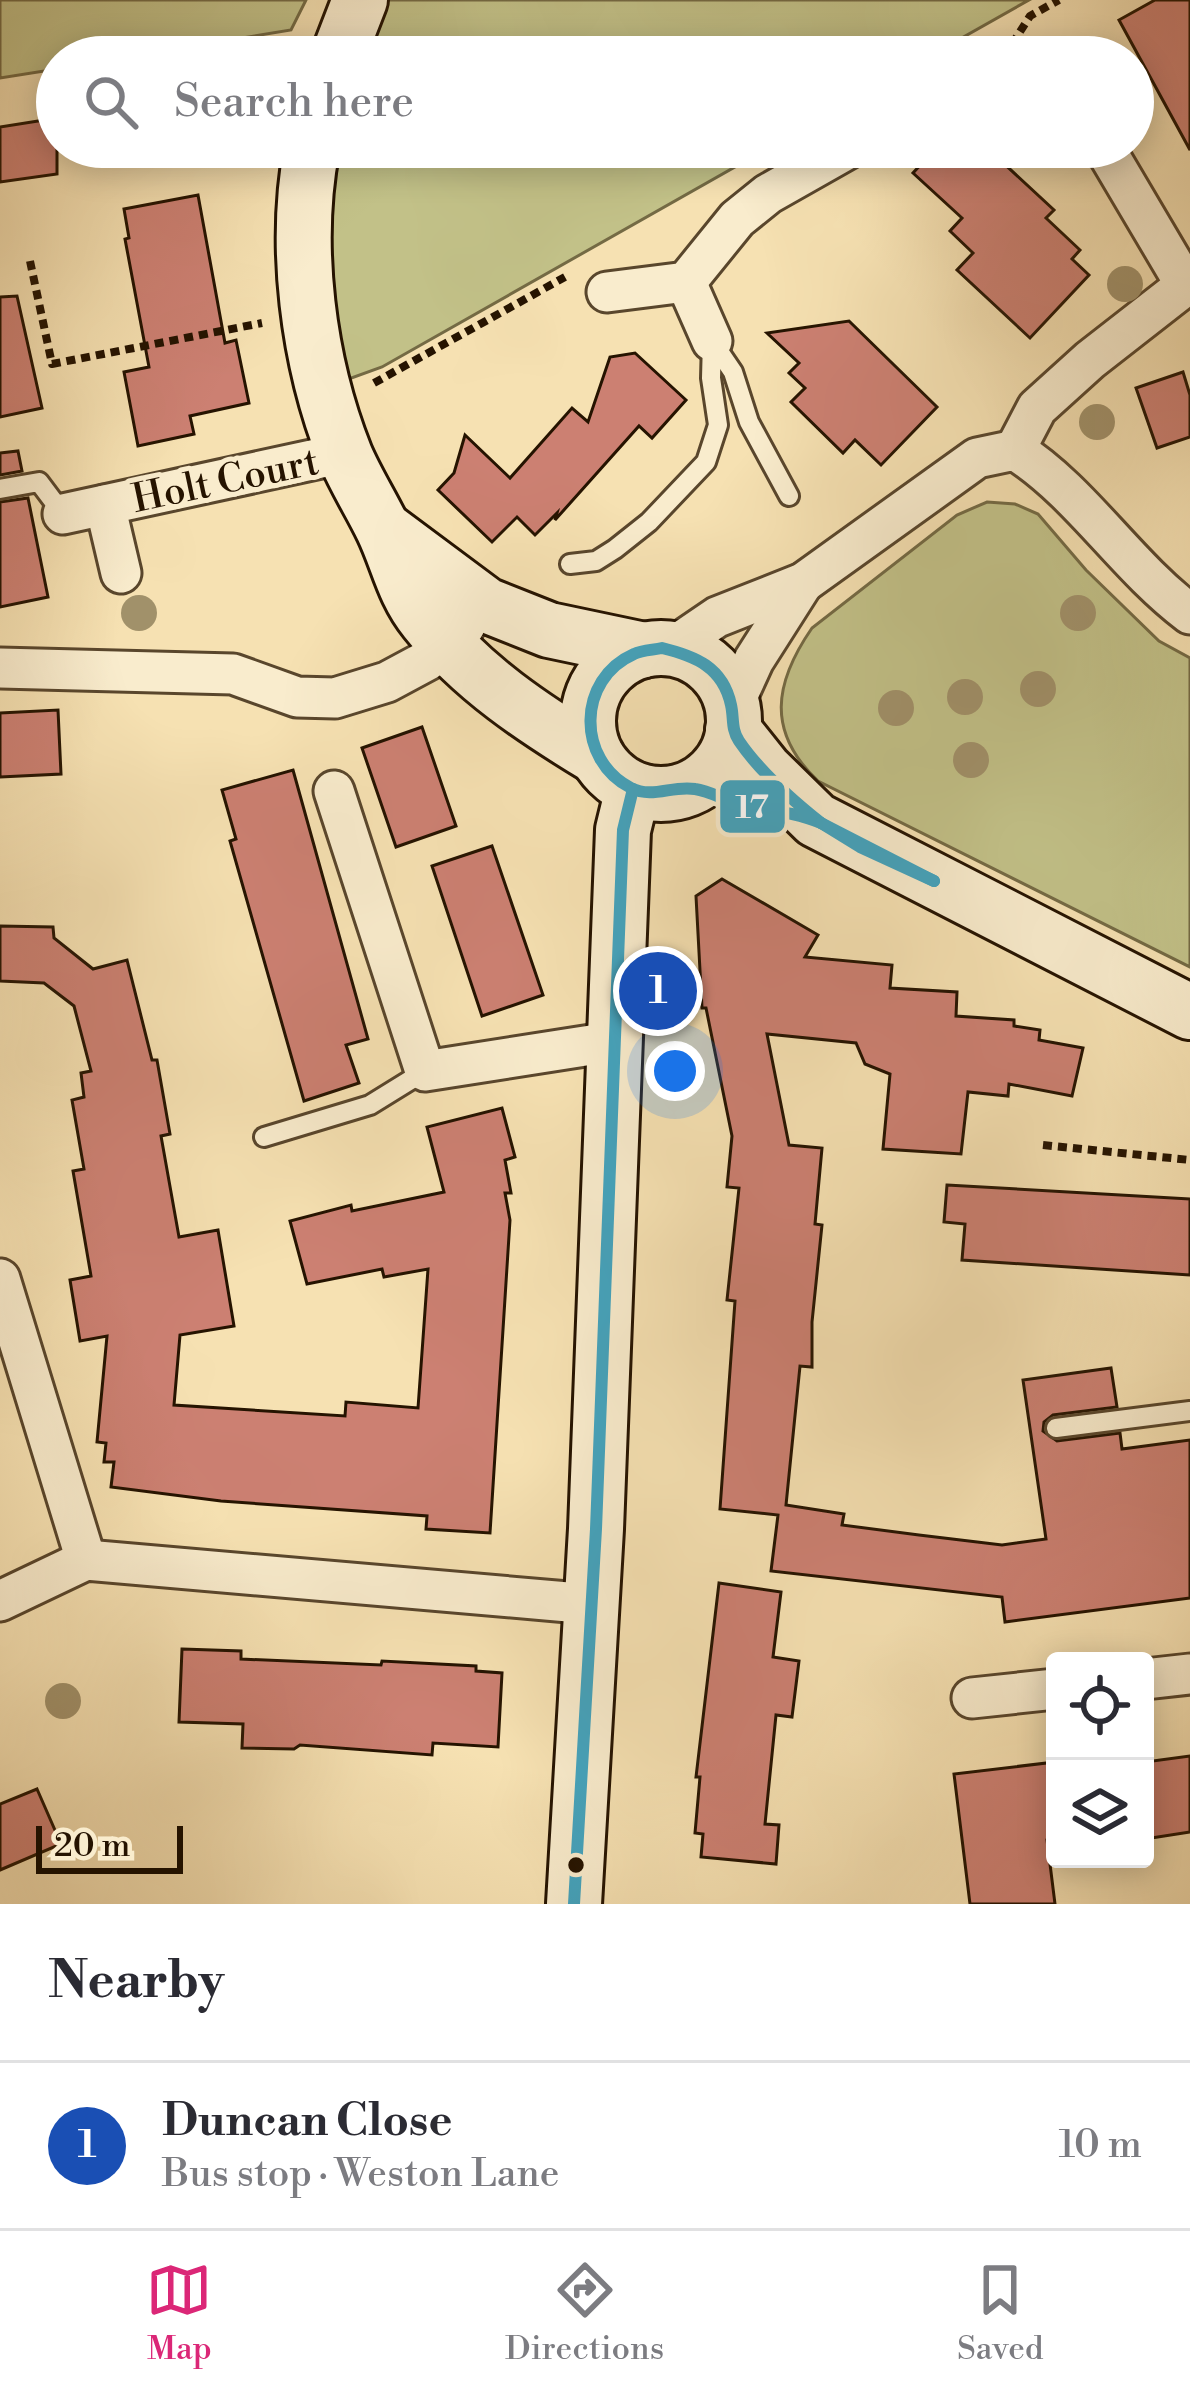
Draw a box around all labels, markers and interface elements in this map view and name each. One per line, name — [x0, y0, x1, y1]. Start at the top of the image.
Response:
search box — [36, 36, 1154, 168]
icon: search — [78, 69, 144, 135]
text: Search here — [174, 74, 414, 131]
street label: Holt Court — [128, 438, 323, 525]
line badge: 17 — [718, 778, 787, 835]
text: 17 — [735, 788, 769, 829]
pin: 1 — [619, 946, 697, 1036]
your location — [645, 1041, 705, 1101]
map controls — [1046, 1652, 1154, 1868]
button: locate — [1046, 1652, 1154, 1760]
button: layers — [1046, 1760, 1154, 1868]
scale bar — [36, 1820, 183, 1873]
text: 20 m — [54, 1826, 130, 1867]
unlabelled marker — [565, 1854, 587, 1876]
text: Nearby — [48, 1950, 224, 2014]
text: Duncan Close — [162, 2093, 452, 2150]
text: 1 — [78, 2121, 96, 2170]
text: 10 m — [1058, 2121, 1142, 2170]
text: Bus stop · Weston Lane — [162, 2150, 560, 2199]
tab: Map — [146, 2257, 212, 2370]
tab: Directions — [505, 2257, 664, 2370]
tab: Saved — [957, 2257, 1044, 2370]

